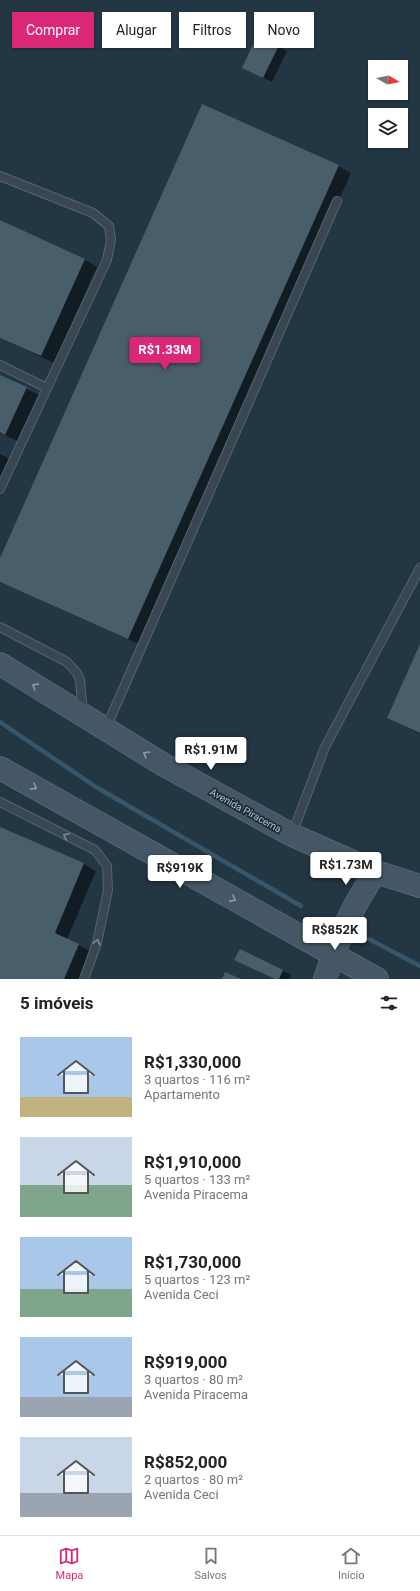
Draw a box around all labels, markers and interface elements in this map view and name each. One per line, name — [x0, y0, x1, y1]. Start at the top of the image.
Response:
chip: Comprar — [12, 12, 94, 48]
chip: Alugar — [102, 12, 171, 48]
chip: Filtros — [179, 12, 246, 48]
chip: Novo — [254, 12, 314, 48]
north arrow — [368, 60, 408, 100]
map controls — [368, 60, 408, 148]
button: layers — [368, 108, 408, 148]
pin: R$1.33M — [128, 337, 202, 371]
text: R$1.33M — [138, 342, 192, 357]
one-way arrow — [32, 683, 39, 691]
pin: R$1.91M — [174, 737, 248, 771]
text: R$1.91M — [184, 742, 238, 757]
one-way arrow — [143, 751, 150, 758]
one-way arrow — [30, 783, 37, 790]
street label: Avenida Piracema — [208, 786, 283, 835]
one-way arrow — [62, 833, 70, 840]
pin: R$1.73M — [309, 852, 383, 886]
pin: R$919K — [147, 855, 213, 889]
text: R$1.73M — [319, 857, 373, 872]
text: R$919K — [157, 860, 203, 875]
one-way arrow — [229, 895, 236, 902]
pin: R$852K — [302, 917, 368, 951]
text: R$852K — [312, 922, 358, 937]
one-way arrow — [92, 939, 101, 946]
icon: filters — [378, 992, 400, 1014]
text: 5 imóveis — [20, 993, 94, 1013]
text: R$1,330,000 — [144, 1052, 241, 1072]
icon: home — [52, 1053, 100, 1101]
text: 3 quartos · 116 m² — [144, 1072, 250, 1087]
text: Apartamento — [144, 1087, 220, 1102]
text: R$1,910,000 — [144, 1152, 241, 1172]
icon: home — [52, 1153, 100, 1201]
text: 5 quartos · 133 m² — [144, 1172, 250, 1187]
text: Avenida Piracema — [144, 1187, 248, 1202]
text: R$1,730,000 — [144, 1252, 241, 1272]
icon: home — [52, 1253, 100, 1301]
text: 5 quartos · 123 m² — [144, 1272, 250, 1287]
text: Avenida Ceci — [144, 1287, 219, 1302]
text: R$919,000 — [144, 1352, 227, 1372]
icon: home — [52, 1353, 100, 1401]
text: 3 quartos · 80 m² — [144, 1372, 243, 1387]
text: Avenida Piracema — [144, 1387, 248, 1402]
text: R$852,000 — [144, 1452, 227, 1472]
icon: home — [52, 1453, 100, 1501]
text: 2 quartos · 80 m² — [144, 1472, 243, 1487]
text: Avenida Ceci — [144, 1487, 219, 1502]
tab: Mapa — [56, 1545, 83, 1582]
tab: Salvos — [194, 1545, 227, 1582]
tab: Início — [338, 1545, 364, 1582]

